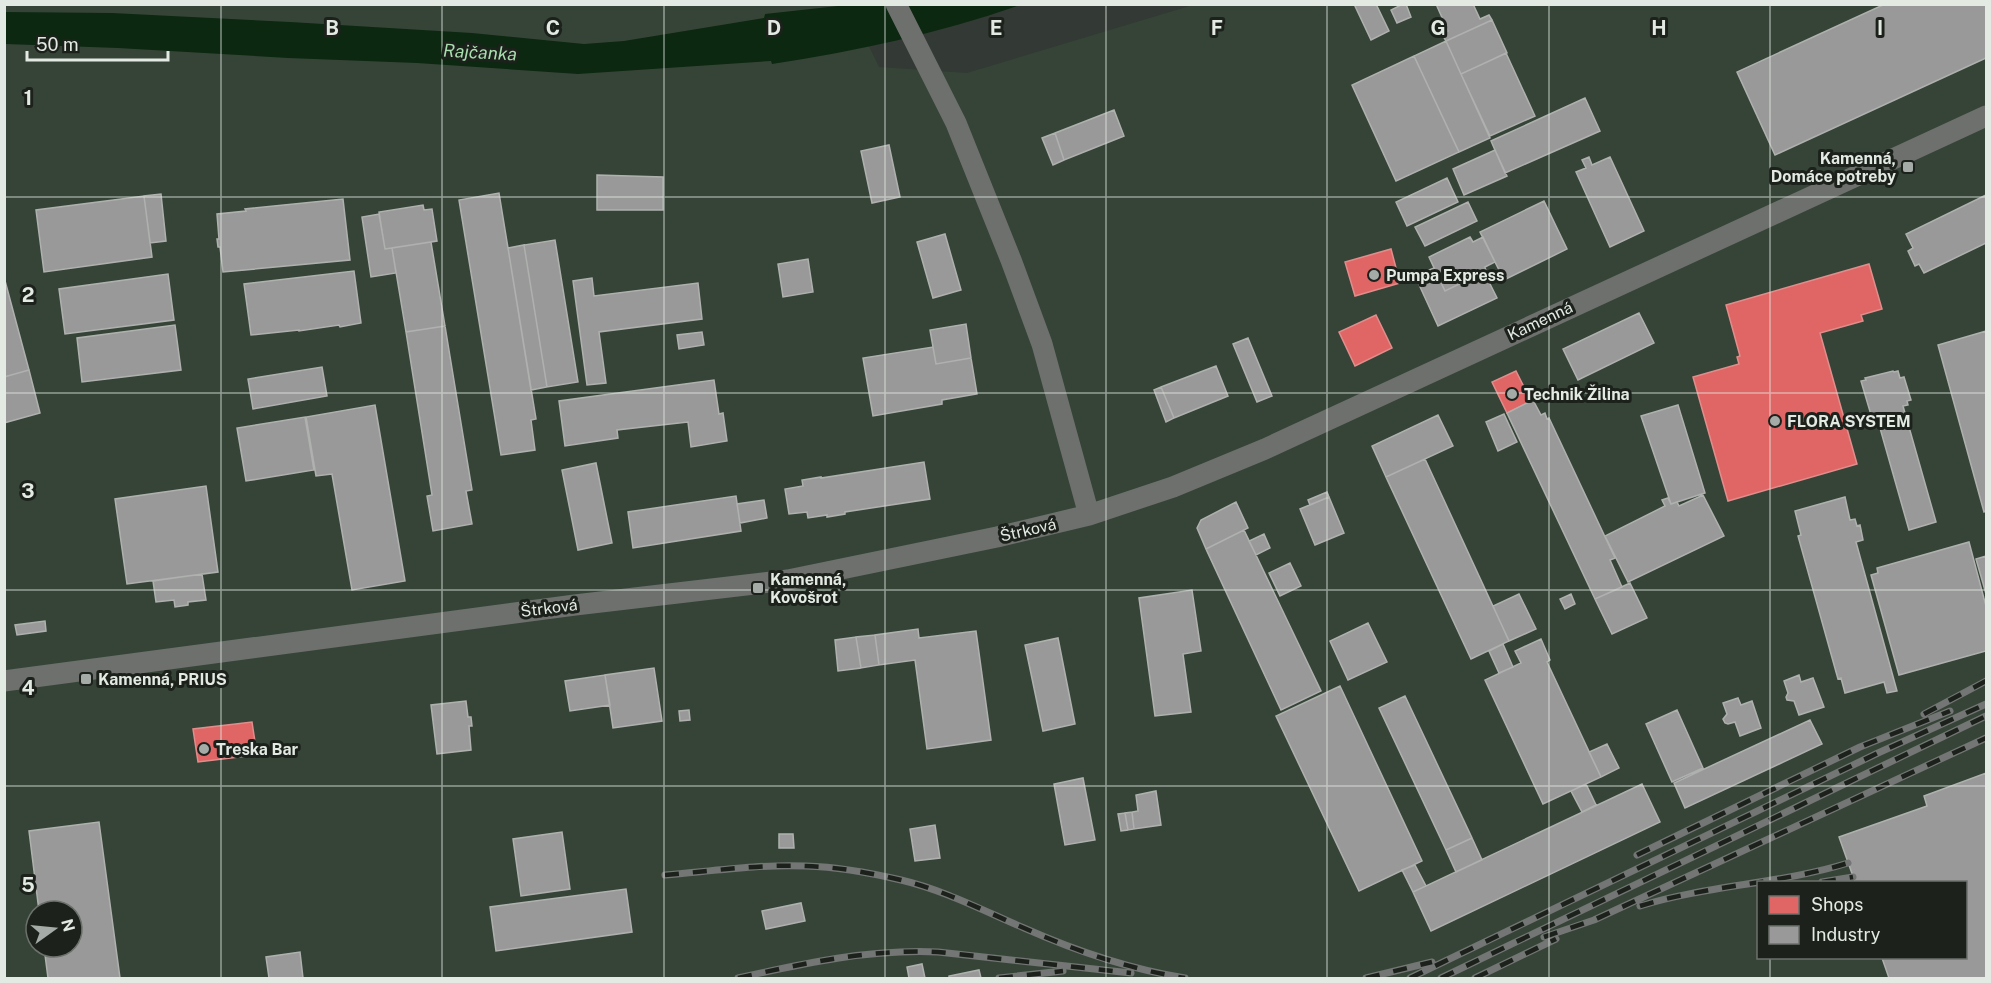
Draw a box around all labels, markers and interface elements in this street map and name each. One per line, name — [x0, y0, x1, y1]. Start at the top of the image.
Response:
text: B — [325, 16, 339, 40]
text: C — [546, 16, 560, 40]
text: D — [767, 16, 781, 40]
text: E — [990, 16, 1002, 40]
text: F — [1211, 16, 1223, 40]
text: G — [1430, 16, 1446, 40]
text: H — [1651, 16, 1667, 40]
text: I — [1877, 16, 1883, 40]
scale bar — [27, 24, 168, 62]
text: 50 m — [36, 34, 79, 55]
water label: Rajčanka — [443, 40, 517, 64]
text: 1 — [24, 86, 32, 110]
place label: Kamenná, Domáce potreby — [1771, 149, 1896, 186]
marker: Kamenná, Domáce potreby — [1901, 160, 1915, 174]
place label: Pumpa Express — [1386, 266, 1504, 285]
marker: Pumpa Express — [1367, 268, 1381, 282]
text: 2 — [22, 283, 34, 307]
street label: Kamenná — [1504, 298, 1576, 344]
place label: Technik Žilina — [1524, 384, 1630, 404]
marker: Technik Žilina — [1505, 387, 1519, 401]
place label: FLORA SYSTEM — [1787, 412, 1911, 431]
marker: FLORA SYSTEM — [1768, 414, 1782, 428]
text: 3 — [21, 479, 35, 503]
street label: Štrková — [998, 513, 1058, 546]
place label: Kamenná, Kovošrot — [770, 570, 846, 607]
marker: Kamenná, Kovošrot — [751, 581, 765, 595]
street label: Štrková — [519, 594, 578, 621]
place label: Kamenná, PRIUS — [98, 670, 227, 689]
marker: Kamenná, PRIUS — [79, 672, 93, 686]
text: 4 — [21, 676, 35, 700]
place label: Treska Bar — [216, 740, 298, 759]
marker: Treska Bar — [197, 742, 211, 756]
text: 5 — [21, 873, 35, 897]
legend — [1757, 881, 1967, 959]
text: Shops — [1811, 894, 1863, 915]
north arrow — [24, 899, 84, 959]
text: N — [57, 917, 79, 934]
text: Industry — [1811, 924, 1881, 945]

